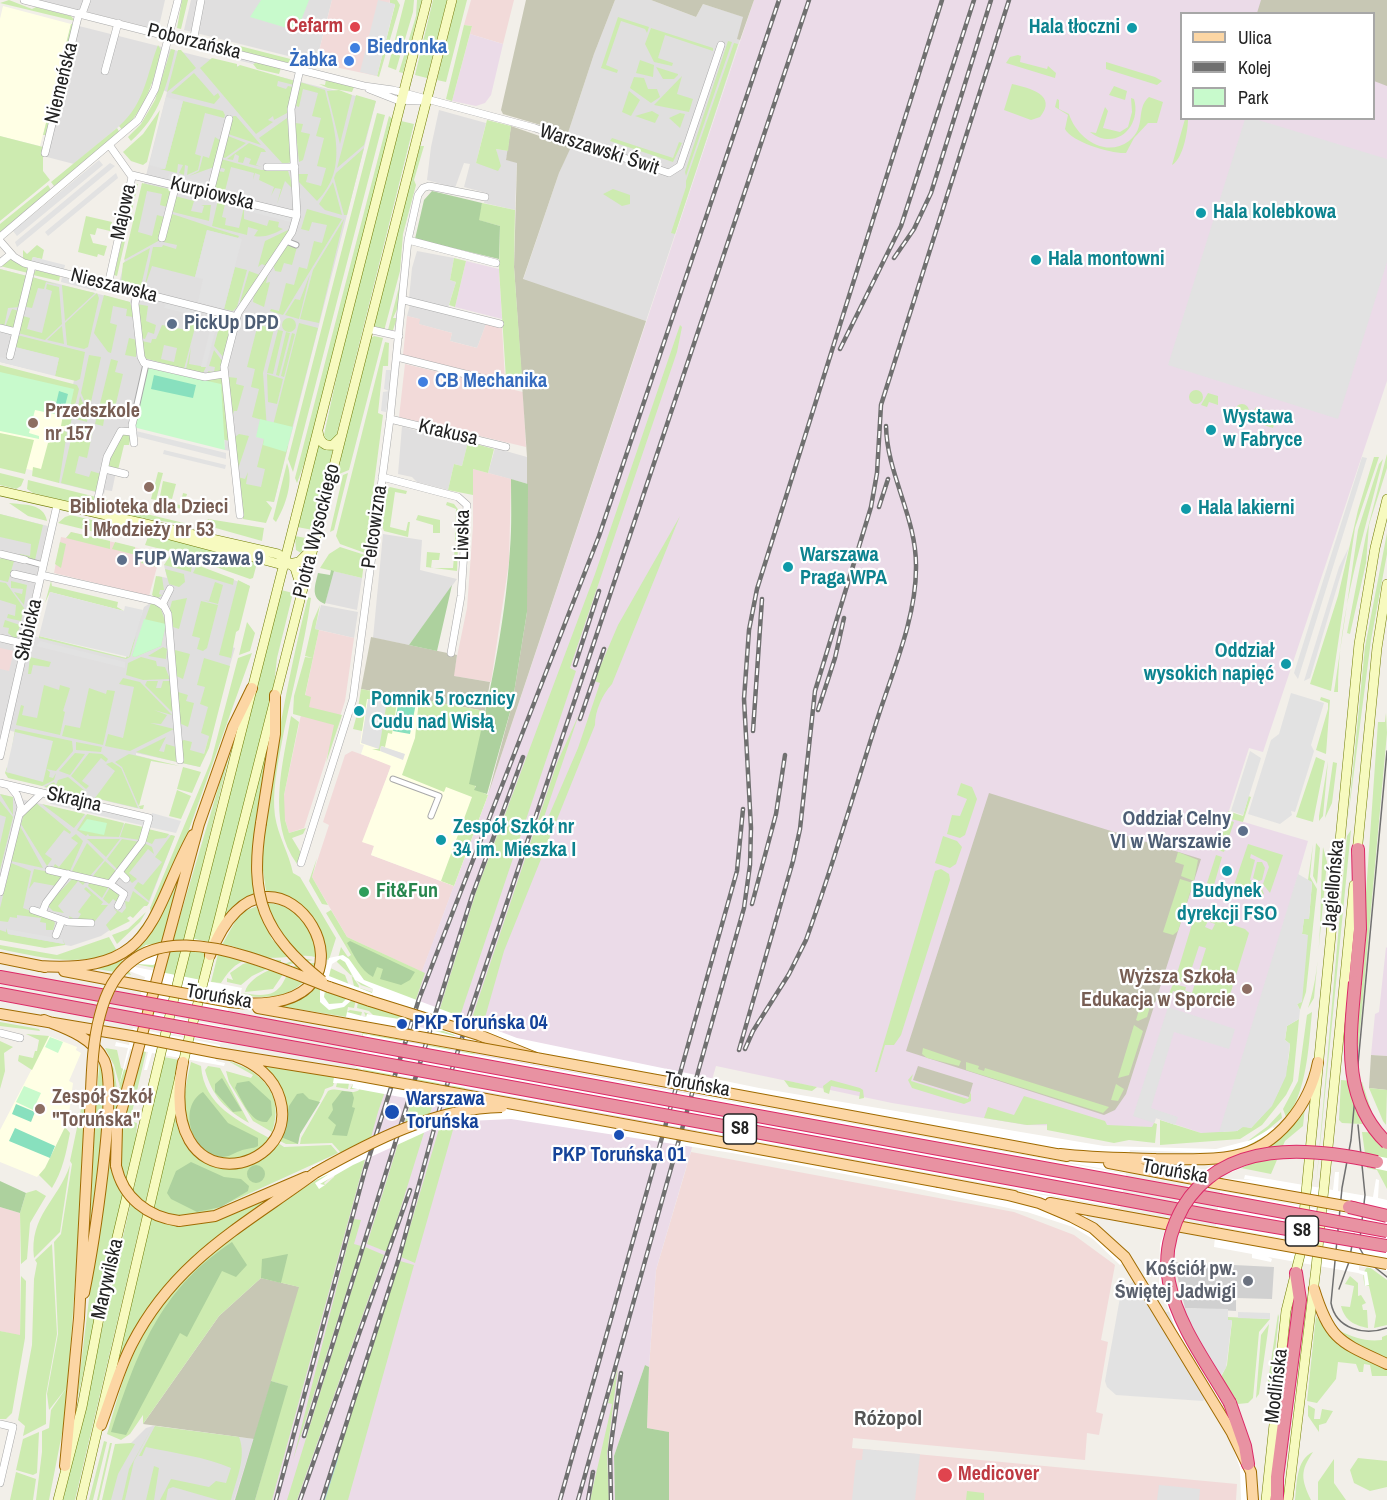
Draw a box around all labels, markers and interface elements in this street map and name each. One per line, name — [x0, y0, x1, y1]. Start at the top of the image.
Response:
legend — [1180, 12, 1375, 120]
place label: Cefarm — [287, 15, 343, 39]
place label: Hala tłoczni — [1029, 16, 1120, 40]
street label: Poborzańska — [145, 19, 243, 65]
marker: Cefarm — [348, 20, 362, 34]
marker: Hala tłoczni — [1125, 21, 1139, 35]
text: Ulica — [1238, 25, 1272, 50]
place label: Biedronka — [367, 36, 447, 60]
street label: Niemeńska — [40, 40, 84, 126]
marker: Biedronka — [348, 41, 362, 55]
place label: Żabka — [290, 49, 337, 73]
marker: Żabka — [342, 54, 356, 68]
text: Kolej — [1238, 55, 1271, 80]
text: Park — [1238, 85, 1268, 110]
street label: Warszawski Świt — [536, 119, 662, 181]
street label: Kurpiowska — [168, 172, 256, 216]
street label: Majowa — [106, 182, 142, 242]
place label: Hala kolebkowa — [1213, 201, 1336, 225]
marker: Hala kolebkowa — [1194, 206, 1208, 220]
place label: Hala montowni — [1048, 248, 1165, 272]
marker: Hala montowni — [1029, 253, 1043, 267]
street label: Nieszawska — [68, 264, 160, 308]
place label: PickUp DPD — [184, 312, 279, 336]
marker: PickUp DPD — [165, 317, 179, 331]
place label: CB Mechanika — [435, 370, 547, 394]
marker: CB Mechanika — [416, 375, 430, 389]
place label: Przedszkole nr 157 — [45, 400, 140, 447]
place label: Wystawa w Fabryce — [1223, 406, 1302, 453]
street label: Krakusa — [416, 415, 480, 451]
marker: Przedszkole nr 157 — [26, 416, 40, 430]
marker: Wystawa w Fabryce — [1204, 423, 1218, 437]
street label: Piotra Wysockiego — [289, 461, 345, 601]
marker: Biblioteka dla Dzieci i Młodzieży nr 53 — [142, 480, 156, 494]
street label: Pelcowizna — [357, 484, 393, 570]
place label: Biblioteka dla Dzieci i Młodzieży nr 53 — [70, 496, 228, 543]
place label: Hala lakierni — [1198, 497, 1295, 521]
marker: Hala lakierni — [1179, 502, 1193, 516]
street label: Liwska — [451, 509, 475, 561]
place label: Warszawa Praga WPA — [800, 544, 887, 591]
place label: FUP Warszawa 9 — [134, 548, 264, 572]
marker: FUP Warszawa 9 — [115, 553, 129, 567]
marker: Warszawa Praga WPA — [781, 560, 795, 574]
street label: Słubicka — [10, 597, 48, 663]
place label: Oddział wysokich napięć — [1144, 640, 1274, 687]
marker: Oddział wysokich napięć — [1279, 657, 1293, 671]
place label: Pomnik 5 rocznicy Cudu nad Wisłą — [371, 688, 515, 735]
marker: Pomnik 5 rocznicy Cudu nad Wisłą — [352, 704, 366, 718]
street label: Skrajna — [44, 782, 104, 818]
place label: Oddział Celny VI w Warszawie — [1110, 808, 1231, 855]
place label: Zespół Szkół nr 34 im. Mieszka I — [453, 816, 576, 863]
marker: Oddział Celny VI w Warszawie — [1236, 824, 1250, 838]
marker: Zespół Szkół nr 34 im. Mieszka I — [434, 833, 448, 847]
street label: Jagiellońska — [1318, 839, 1350, 931]
marker: Budynek dyrekcji FSO — [1220, 864, 1234, 878]
place label: Fit&Fun — [376, 880, 438, 904]
place label: Budynek dyrekcji FSO — [1177, 880, 1277, 927]
marker: Fit&Fun — [357, 885, 371, 899]
place label: Wyższa Szkoła Edukacja w Sporcie — [1081, 966, 1235, 1013]
street label: Toruńska — [184, 979, 254, 1015]
marker: Wyższa Szkoła Edukacja w Sporcie — [1240, 982, 1254, 996]
place label: PKP Toruńska 04 — [414, 1012, 548, 1036]
marker: PKP Toruńska 04 — [395, 1017, 409, 1031]
street label: Toruńska — [662, 1067, 732, 1103]
place label: Zespół Szkół "Toruńska" — [52, 1086, 152, 1133]
place label: Warszawa Toruńska — [406, 1088, 485, 1135]
marker: Zespół Szkół "Toruńska" — [33, 1102, 47, 1116]
marker: Warszawa Toruńska — [383, 1103, 401, 1121]
road number: S8 — [724, 1114, 756, 1144]
marker: PKP Toruńska 01 — [612, 1128, 626, 1142]
place label: PKP Toruńska 01 — [552, 1144, 686, 1168]
street label: Toruńska — [1140, 1154, 1210, 1190]
road number: S8 — [1286, 1216, 1318, 1246]
street label: Marywilska — [87, 1236, 129, 1322]
place label: Kościół pw. Świętej Jadwigi — [1115, 1258, 1236, 1305]
marker: Kościół pw. Świętej Jadwigi — [1241, 1274, 1255, 1288]
street label: Modlińska — [1261, 1347, 1293, 1425]
district label: Różopol — [854, 1406, 922, 1432]
place label: Medicover — [958, 1463, 1039, 1487]
marker: Medicover — [936, 1466, 954, 1484]

